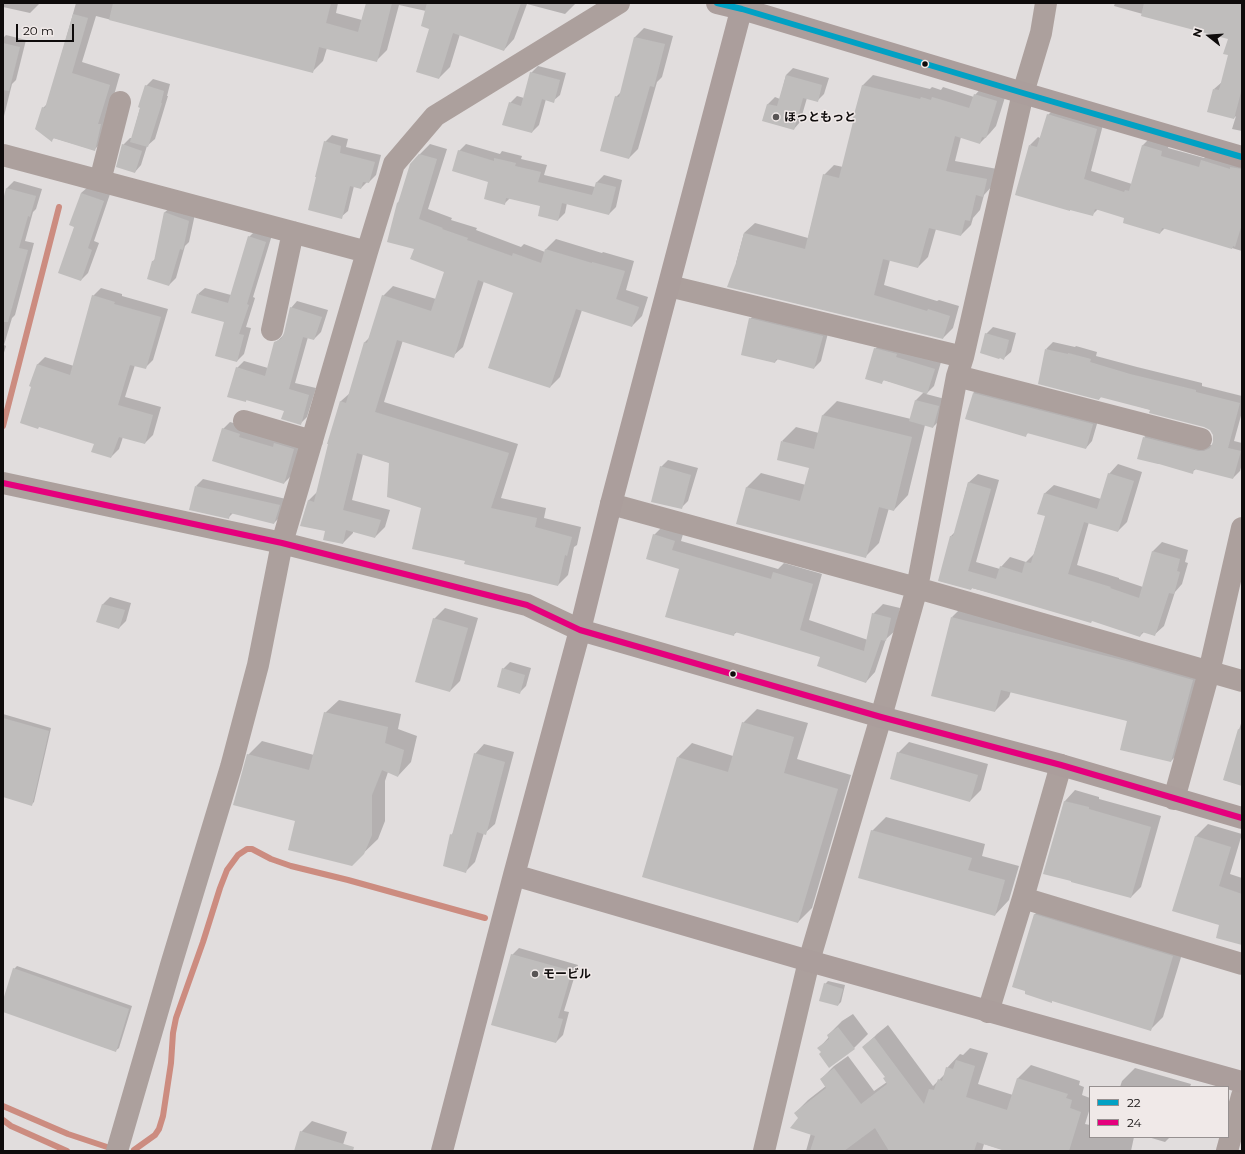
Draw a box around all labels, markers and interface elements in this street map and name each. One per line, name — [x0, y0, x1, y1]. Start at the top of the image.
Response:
scale bar — [18, 16, 76, 42]
north arrow — [1189, 16, 1229, 56]
text: 20 m — [23, 23, 54, 38]
text: N — [1190, 26, 1206, 39]
unlabelled marker — [920, 59, 930, 69]
place label: ほっともっと — [784, 110, 856, 124]
marker: ほっともっと — [771, 112, 781, 122]
unlabelled marker — [728, 669, 738, 679]
place label: モービル — [543, 967, 591, 981]
marker: モービル — [530, 969, 540, 979]
legend — [1089, 1086, 1229, 1138]
text: 22 — [1127, 1095, 1141, 1110]
text: 24 — [1127, 1115, 1141, 1130]

